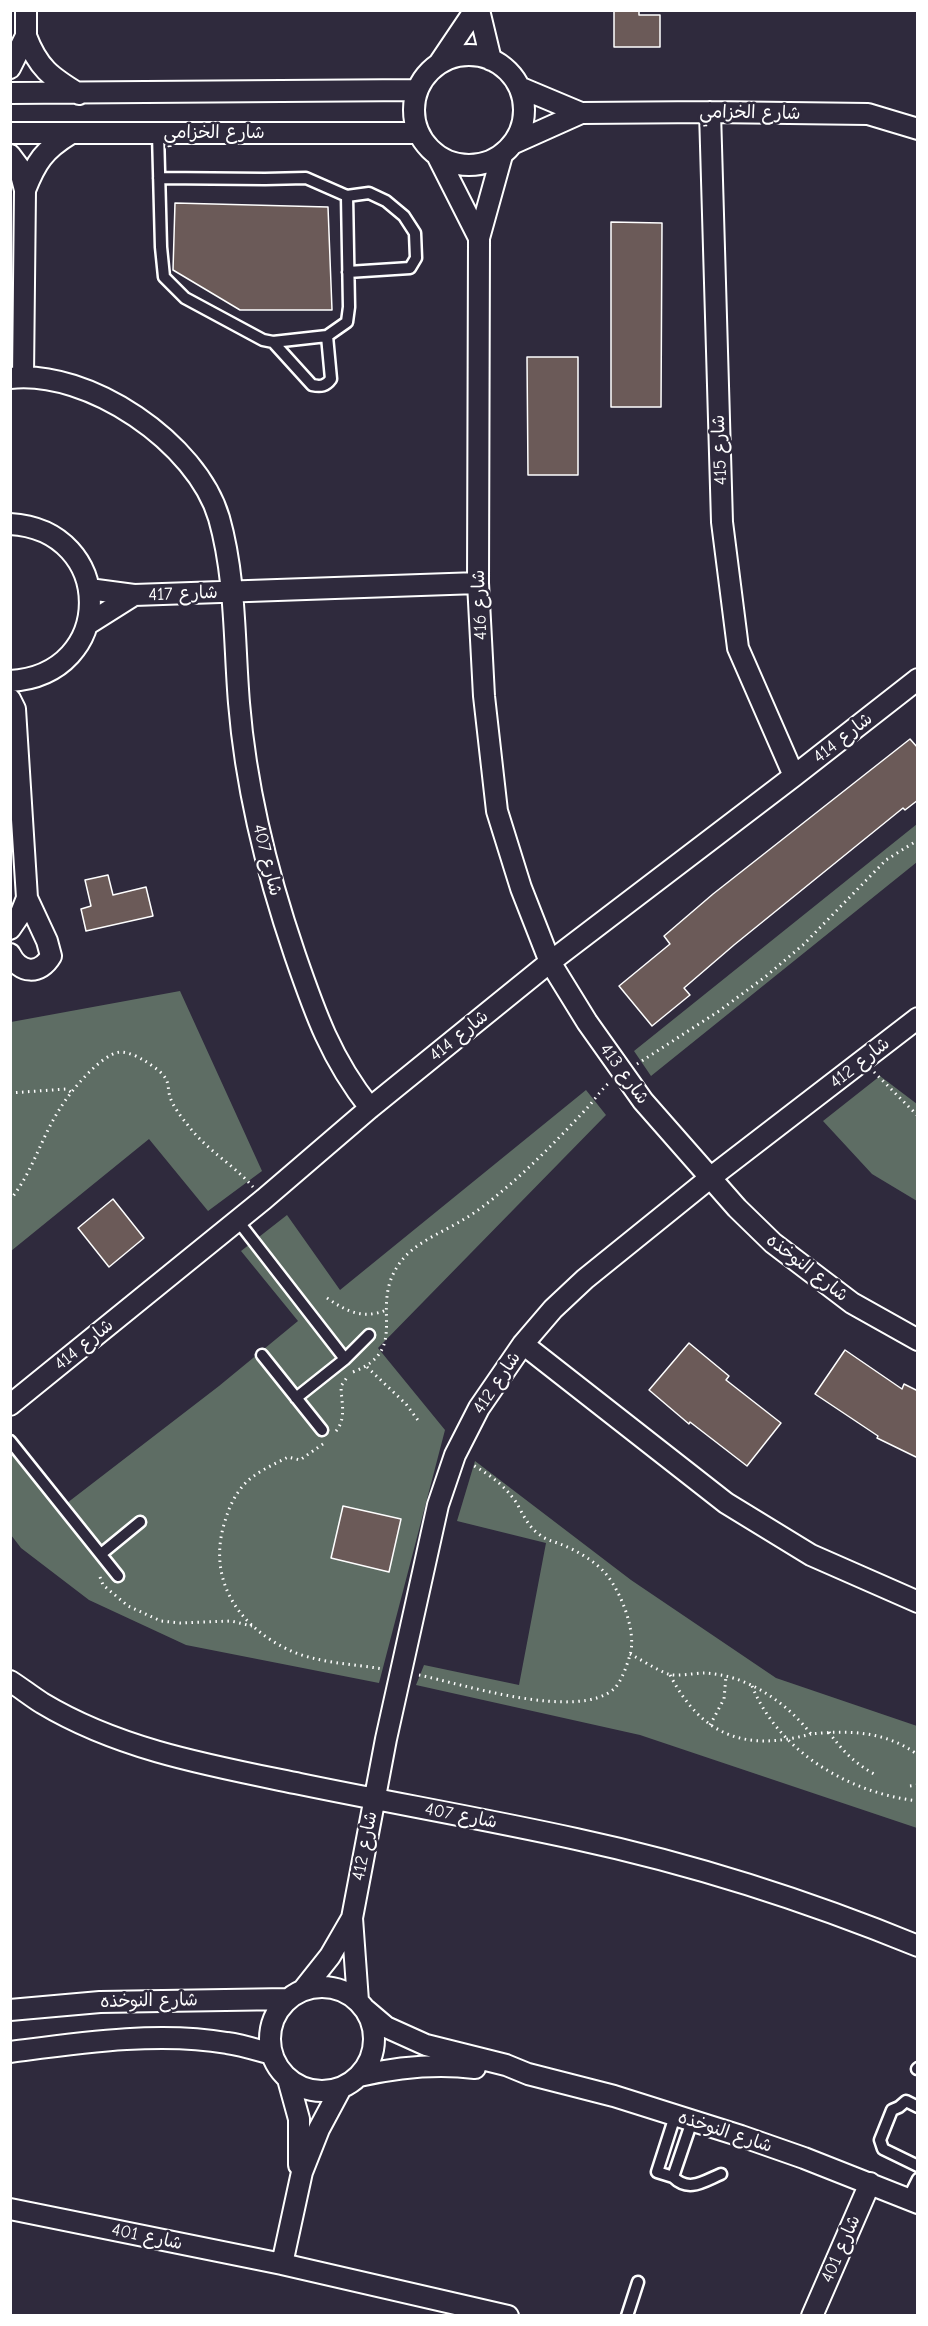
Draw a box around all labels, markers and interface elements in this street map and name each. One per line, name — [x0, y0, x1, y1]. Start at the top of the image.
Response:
street label: شارع الخزامي — [699, 101, 801, 125]
street label: شارع الخزامي — [163, 122, 265, 144]
street label: شارع 415 — [708, 414, 732, 486]
street label: شارع 416 — [468, 569, 492, 641]
street label: شارع 417 — [148, 582, 218, 606]
street label: شارع 414 — [809, 708, 877, 768]
street label: شارع 407 — [248, 822, 286, 898]
street label: شارع 414 — [425, 1006, 493, 1066]
street label: شارع 412 — [826, 1033, 894, 1093]
street label: شارع 413 — [595, 1039, 653, 1109]
street label: شارع النوخذه — [762, 1229, 852, 1307]
street label: شارع 414 — [50, 1315, 118, 1375]
street label: شارع 412 — [468, 1348, 526, 1418]
street label: شارع 407 — [423, 1798, 499, 1834]
street label: شارع 412 — [348, 1809, 382, 1883]
street label: شارع النوخذه — [100, 1989, 198, 2013]
street label: شارع النوخذه — [675, 2107, 775, 2157]
street label: شارع 401 — [817, 2212, 865, 2286]
street label: شارع 401 — [110, 2219, 184, 2255]

